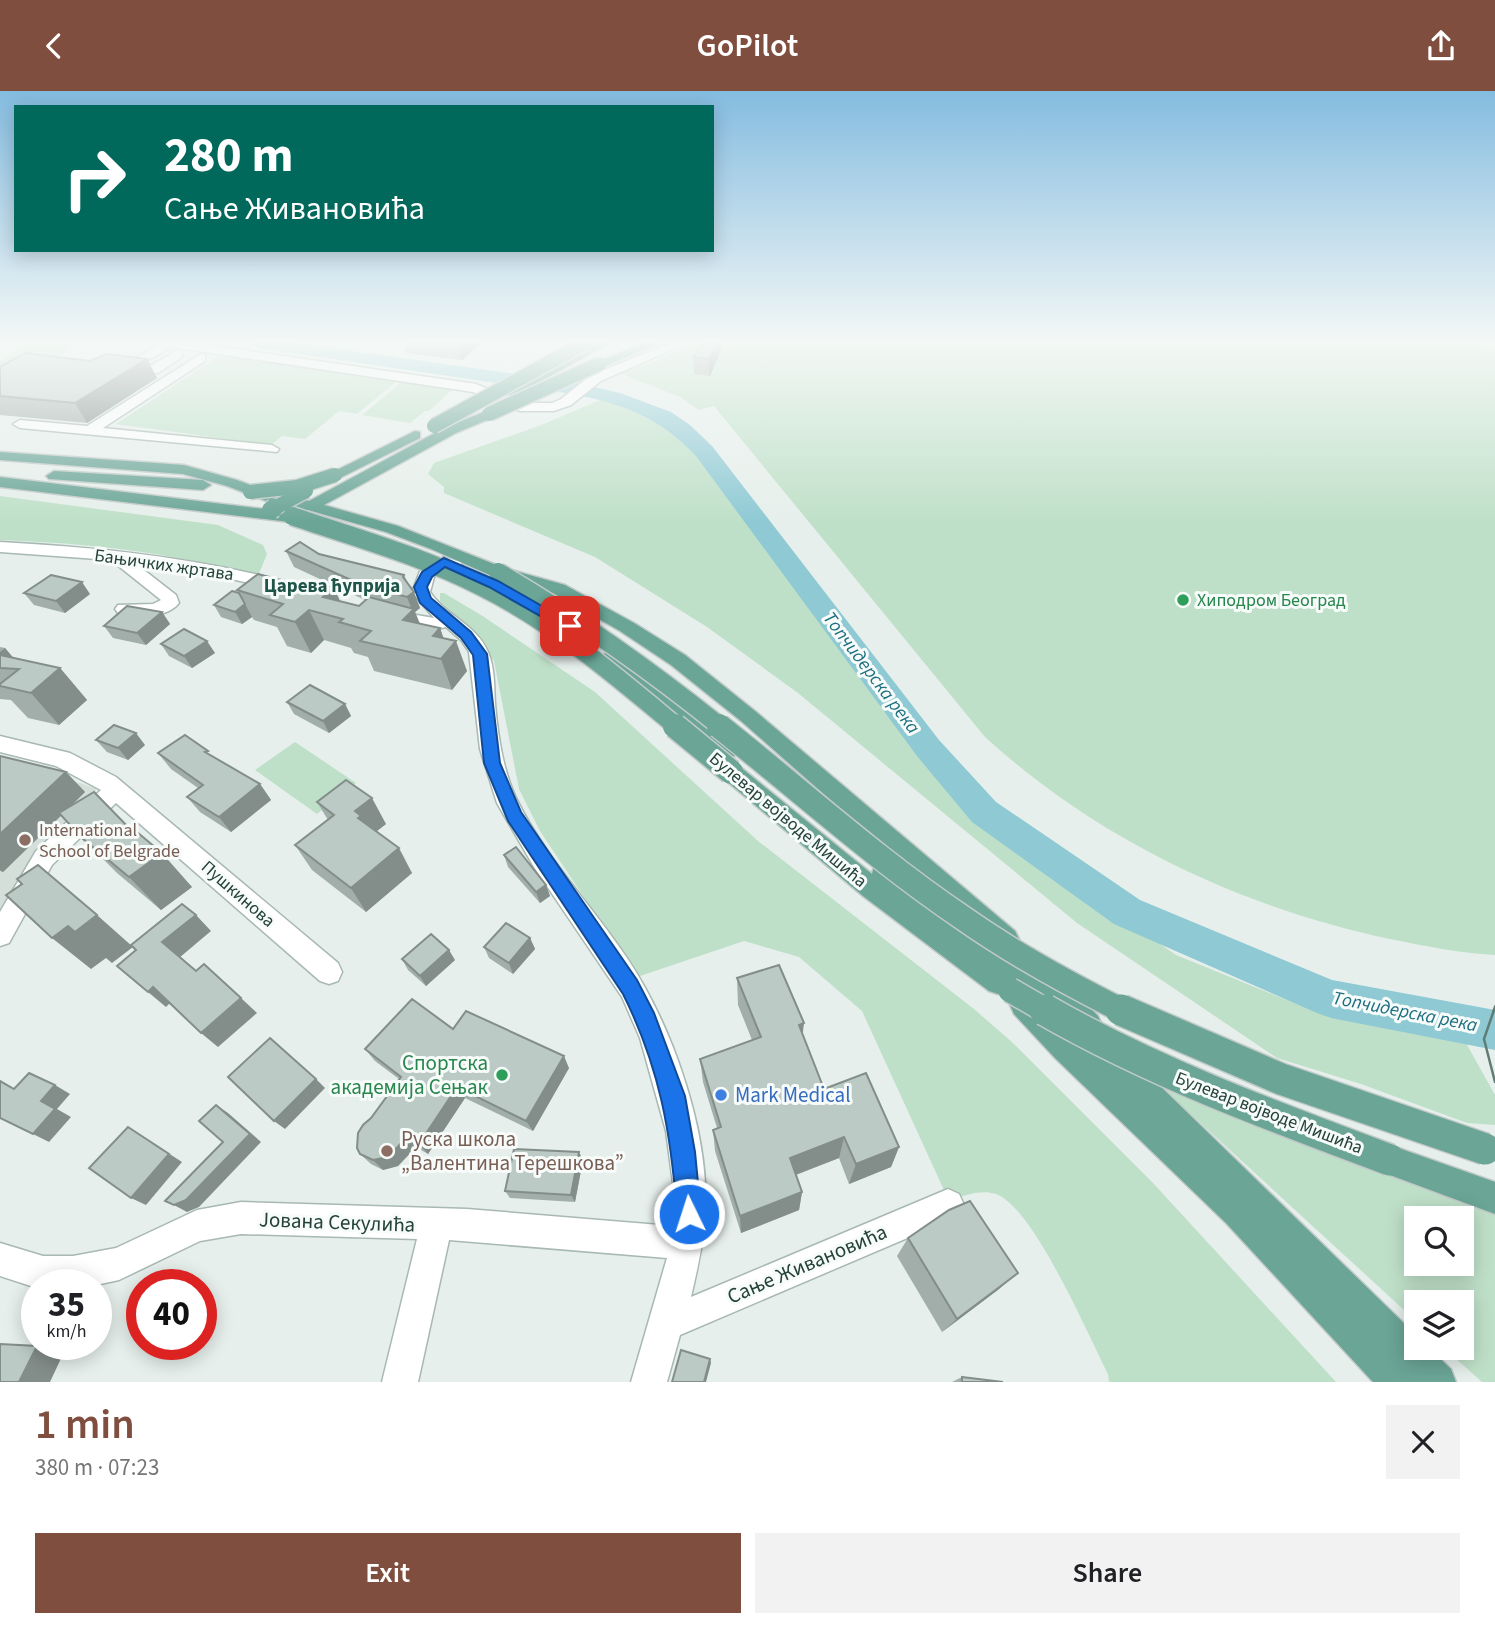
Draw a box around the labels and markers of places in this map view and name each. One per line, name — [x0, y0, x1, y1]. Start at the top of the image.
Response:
place label: Хиподром Београд — [1197, 588, 1346, 613]
marker: Хиподром Београд — [1175, 592, 1191, 608]
pin — [540, 596, 600, 656]
place label: International School of Belgrade — [39, 818, 180, 864]
marker: International School of Belgrade — [17, 832, 33, 848]
place label: Спортска академија Сењак — [331, 1048, 489, 1102]
marker: Спортска академија Сењак — [494, 1067, 510, 1083]
place label: Mark Medical — [735, 1080, 851, 1110]
marker: Mark Medical — [713, 1087, 729, 1103]
place label: Руска школа „Валентина Терешкова” — [401, 1124, 624, 1178]
marker: Руска школа „Валентина Терешкова” — [379, 1143, 395, 1159]

